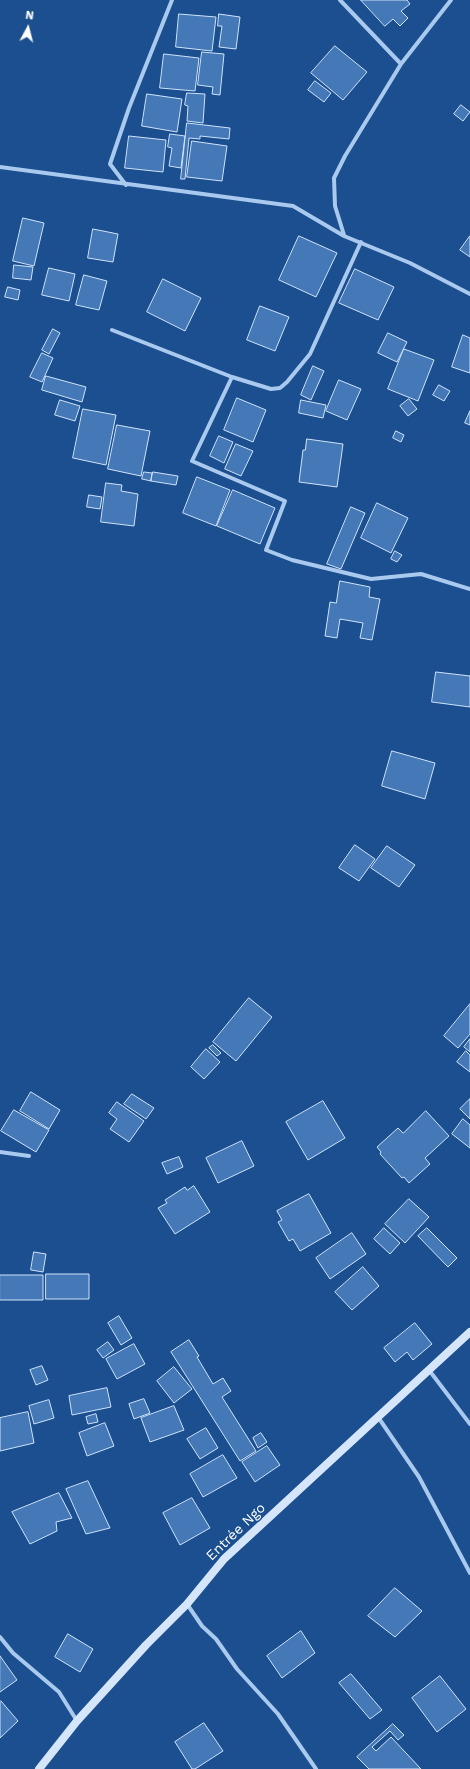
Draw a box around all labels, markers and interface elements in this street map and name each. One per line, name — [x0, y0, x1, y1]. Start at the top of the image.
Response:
north arrow — [8, 8, 48, 48]
text: N — [25, 9, 34, 23]
street label: Entrée Ngo — [203, 1500, 269, 1564]

